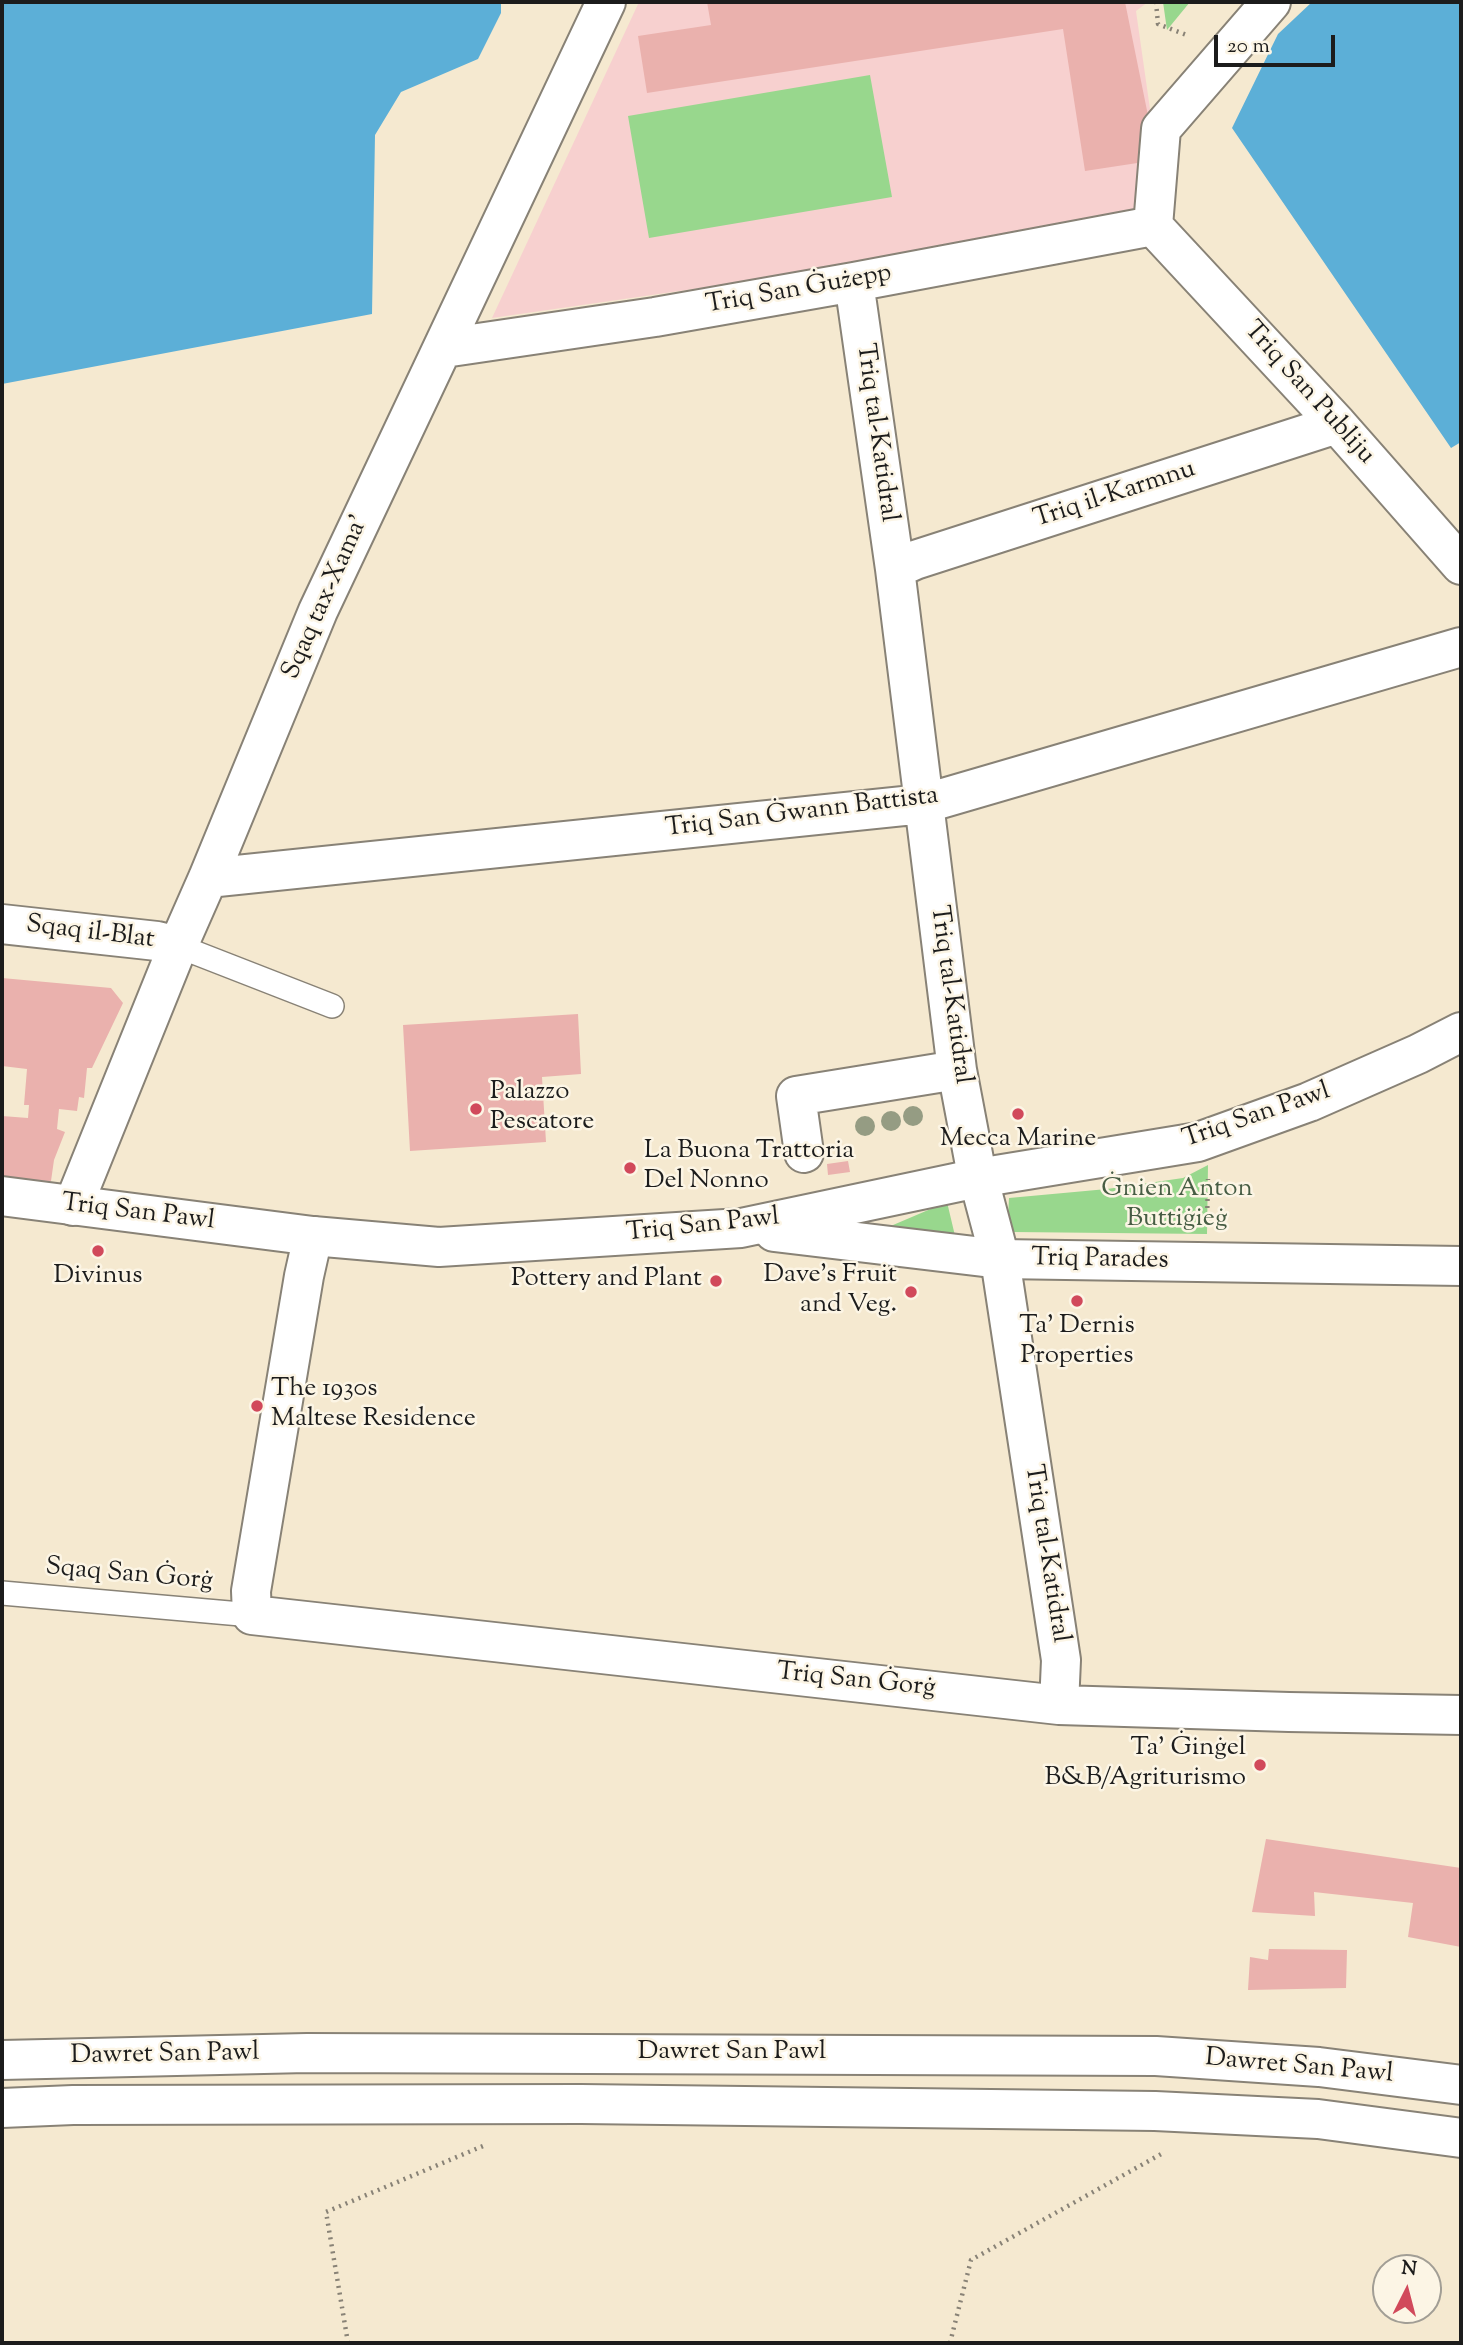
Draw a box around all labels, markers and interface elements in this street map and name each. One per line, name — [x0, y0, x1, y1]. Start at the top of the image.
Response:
scale bar — [1218, 21, 1339, 65]
text: 20 m — [1227, 32, 1270, 62]
street label: Triq San Ġużepp — [704, 259, 894, 323]
street label: Triq San Publiju — [1236, 316, 1380, 472]
street label: Triq tal-Katidral — [847, 342, 903, 524]
street label: Triq il-Karmnu — [1030, 455, 1200, 537]
street label: Sqaq tax-Xama' — [277, 511, 377, 685]
street label: Triq San Ġwann Battista — [664, 782, 940, 846]
street label: Triq tal-Katidral — [921, 904, 977, 1086]
street label: Sqaq il-Blat — [24, 911, 156, 957]
street label: Triq San Pawl — [1179, 1077, 1335, 1157]
place label: Palazzo Pescatore — [490, 1078, 594, 1140]
marker: Palazzo Pescatore — [468, 1101, 484, 1117]
marker: Mecca Marine — [1010, 1106, 1026, 1122]
place label: Mecca Marine — [940, 1125, 1096, 1157]
place label: La Buona Trattoria Del Nonno — [644, 1137, 854, 1198]
marker: La Buona Trattoria Del Nonno — [622, 1160, 638, 1176]
park label: Ġnien Anton Buttiġieġ — [1101, 1175, 1253, 1236]
street label: Triq San Pawl — [60, 1189, 216, 1239]
street label: Triq San Pawl — [625, 1203, 781, 1251]
marker: Divinus — [90, 1243, 106, 1259]
street label: Triq Parades — [1031, 1244, 1169, 1278]
place label: Dave's Fruit and Veg. — [763, 1261, 897, 1322]
place label: Divinus — [53, 1262, 143, 1294]
place label: Pottery and Plant — [511, 1265, 702, 1297]
marker: Pottery and Plant — [708, 1273, 724, 1289]
marker: Dave's Fruit and Veg. — [903, 1284, 919, 1300]
marker: Ta' Dernis Properties — [1069, 1293, 1085, 1309]
place label: Ta' Dernis Properties — [1019, 1312, 1135, 1374]
place label: The 1930s Maltese Residence — [271, 1375, 476, 1436]
marker: The 1930s Maltese Residence — [249, 1398, 265, 1414]
street label: Triq tal-Katidral — [1016, 1463, 1074, 1645]
street label: Sqaq San Ġorġ — [44, 1553, 214, 1599]
street label: Triq San Ġorġ — [775, 1658, 937, 1706]
place label: Ta' Ġinġel B&B/Agriturismo — [1044, 1734, 1246, 1796]
marker: Ta' Ġinġel B&B/Agriturismo — [1252, 1757, 1268, 1773]
street label: Dawret San Pawl — [638, 2038, 826, 2070]
street label: Dawret San Pawl — [70, 2039, 260, 2073]
street label: Dawret San Pawl — [1204, 2044, 1394, 2092]
north arrow — [1372, 2254, 1442, 2324]
text: N — [1400, 2255, 1418, 2284]

